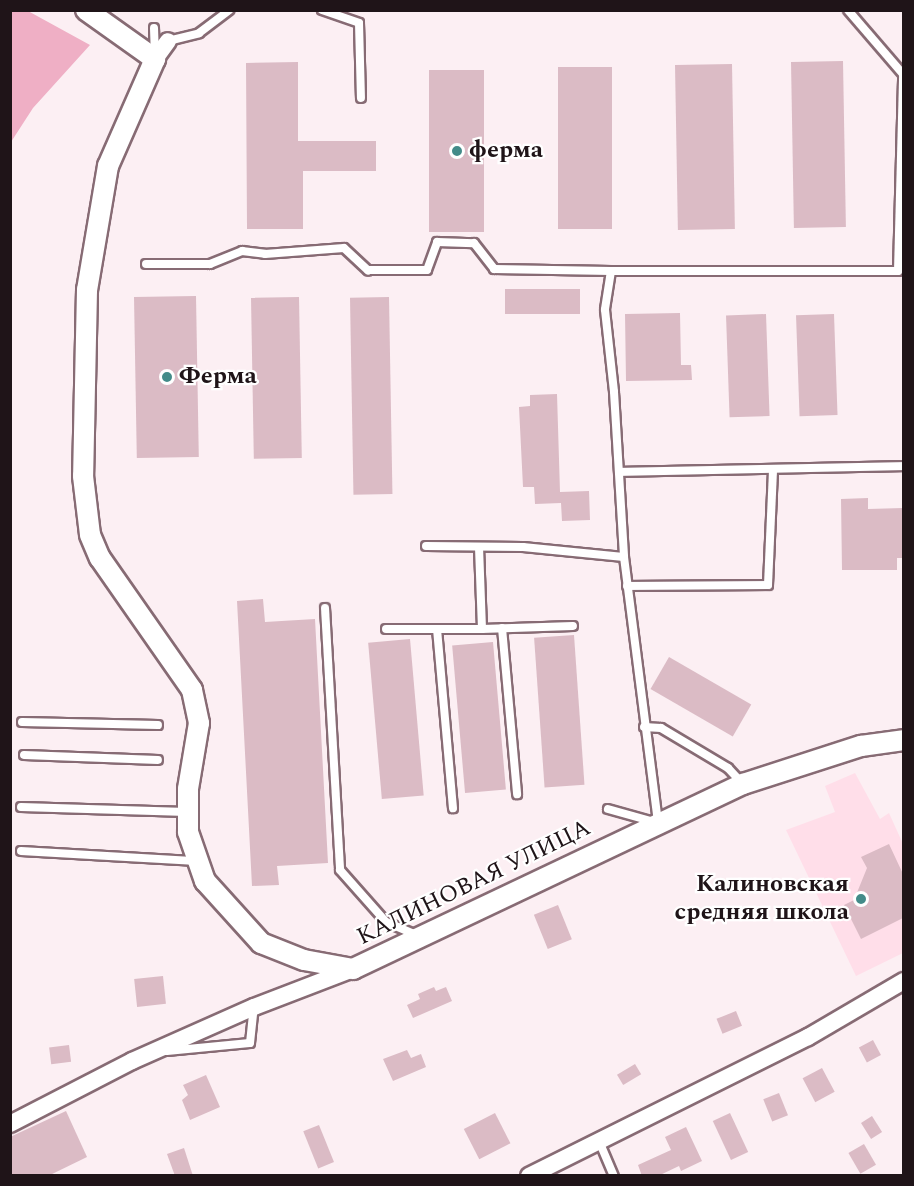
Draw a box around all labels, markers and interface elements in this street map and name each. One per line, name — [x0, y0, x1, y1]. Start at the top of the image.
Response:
place label: ферма — [469, 137, 543, 165]
marker: ферма — [450, 144, 464, 158]
place label: Ферма — [179, 363, 257, 391]
marker: Ферма — [160, 370, 174, 384]
street label: КАЛИНОВАЯ УЛИЦА — [353, 814, 595, 952]
place label: Калиновская средняя школа — [675, 871, 849, 927]
marker: Калиновская средняя школа — [854, 892, 868, 906]

